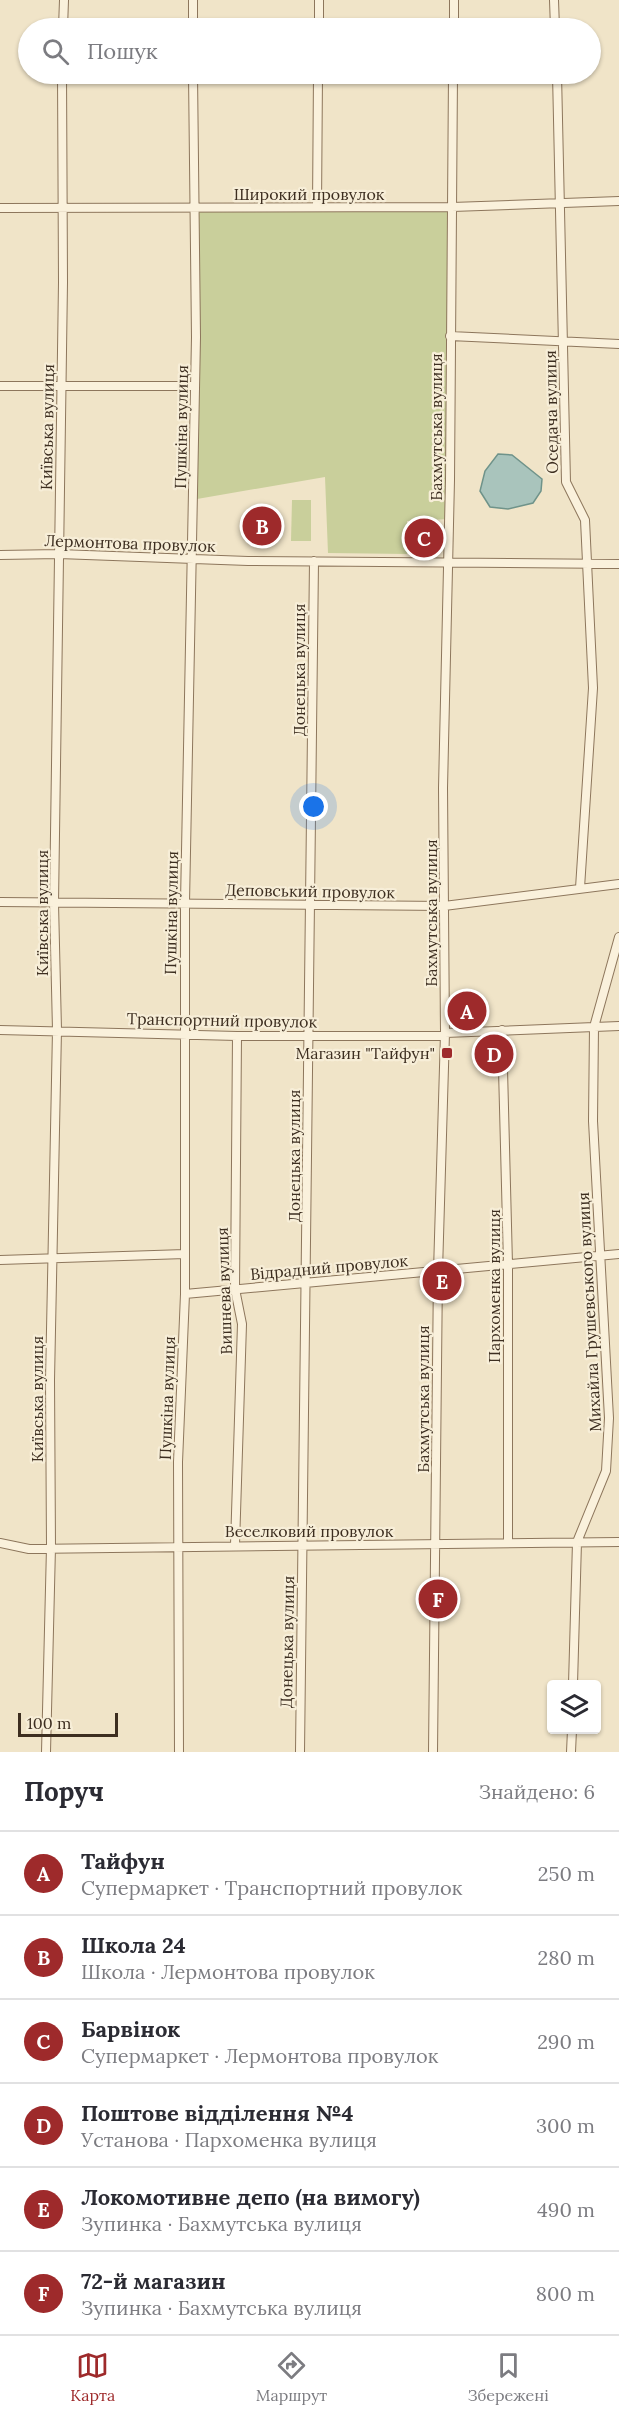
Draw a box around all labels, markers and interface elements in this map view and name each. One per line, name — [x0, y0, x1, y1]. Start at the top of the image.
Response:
search box — [18, 18, 601, 84]
icon: search — [39, 35, 72, 68]
text: Пошук — [87, 37, 158, 65]
street label: Широкий провулок — [234, 184, 385, 204]
street label: Оседача вулиця — [540, 350, 562, 474]
street label: Бахмутська вулиця — [426, 353, 446, 501]
street label: Київська вулиця — [36, 364, 58, 490]
street label: Пушкіна вулиця — [170, 365, 192, 489]
pin: B — [242, 504, 282, 548]
pin: C — [404, 516, 444, 560]
street label: Лермонтова провулок — [44, 530, 216, 556]
street label: Донецька вулиця — [289, 604, 309, 736]
your location — [299, 792, 328, 821]
street label: Бахмутська вулиця — [421, 839, 441, 987]
street label: Київська вулиця — [32, 850, 52, 976]
street label: Пушкіна вулиця — [160, 851, 182, 975]
street label: Деповський провулок — [225, 880, 395, 902]
pin: A — [448, 988, 486, 1034]
street label: Транспортний провулок — [127, 1008, 318, 1032]
pin: D — [474, 1032, 514, 1076]
place label: Магазин "Тайфун" — [296, 1043, 435, 1063]
marker: Магазин "Тайфун" — [440, 1046, 454, 1060]
street label: Донецька вулиця — [284, 1090, 304, 1222]
street label: Михайла Грушевського вулиця — [573, 1192, 605, 1432]
street label: Пархоменка вулиця — [484, 1209, 504, 1363]
street label: Вишнева вулиця — [212, 1227, 236, 1355]
street label: Відрадний провулок — [249, 1250, 409, 1284]
pin: E — [422, 1258, 462, 1304]
street label: Бахмутська вулиця — [413, 1325, 433, 1473]
street label: Київська вулиця — [27, 1336, 47, 1462]
street label: Пушкіна вулиця — [155, 1336, 179, 1460]
street label: Веселковий провулок — [225, 1521, 394, 1541]
street label: Донецька вулиця — [276, 1575, 298, 1709]
pin: F — [418, 1576, 458, 1622]
map controls — [547, 1680, 601, 1734]
button: layers — [547, 1680, 601, 1734]
scale bar — [18, 1710, 118, 1738]
text: 100 m — [27, 1713, 71, 1733]
text: Поруч — [24, 1775, 104, 1808]
text: Знайдено: 6 — [479, 1779, 595, 1804]
text: Тайфун — [81, 1847, 165, 1875]
text: A — [37, 1861, 50, 1886]
text: 250 m — [538, 1861, 595, 1886]
text: Супермаркет · Транспортний провулок — [81, 1875, 462, 1900]
text: Школа 24 — [81, 1931, 186, 1959]
text: B — [37, 1945, 50, 1970]
text: 280 m — [537, 1945, 595, 1970]
text: Школа · Лермонтова провулок — [81, 1959, 375, 1984]
text: Барвінок — [81, 2015, 180, 2043]
text: C — [37, 2029, 50, 2054]
text: 290 m — [537, 2029, 595, 2054]
text: Супермаркет · Лермонтова провулок — [81, 2043, 439, 2068]
text: Поштове відділення №4 — [81, 2099, 354, 2127]
text: D — [36, 2113, 51, 2138]
text: 300 m — [536, 2113, 595, 2138]
text: Установа · Пархоменка вулиця — [81, 2127, 377, 2152]
text: Локомотивне депо (на вимогу) — [81, 2183, 420, 2211]
text: E — [37, 2197, 50, 2222]
text: 490 m — [537, 2197, 595, 2222]
text: Зупинка · Бахмутська вулиця — [81, 2211, 362, 2236]
text: 72-й магазин — [81, 2267, 226, 2295]
text: F — [38, 2281, 49, 2306]
text: 800 m — [536, 2281, 595, 2306]
text: Зупинка · Бахмутська вулиця — [81, 2295, 362, 2320]
tab: Карта — [70, 2349, 115, 2405]
tab: Маршрут — [256, 2349, 327, 2405]
tab: Збережені — [468, 2349, 549, 2405]

